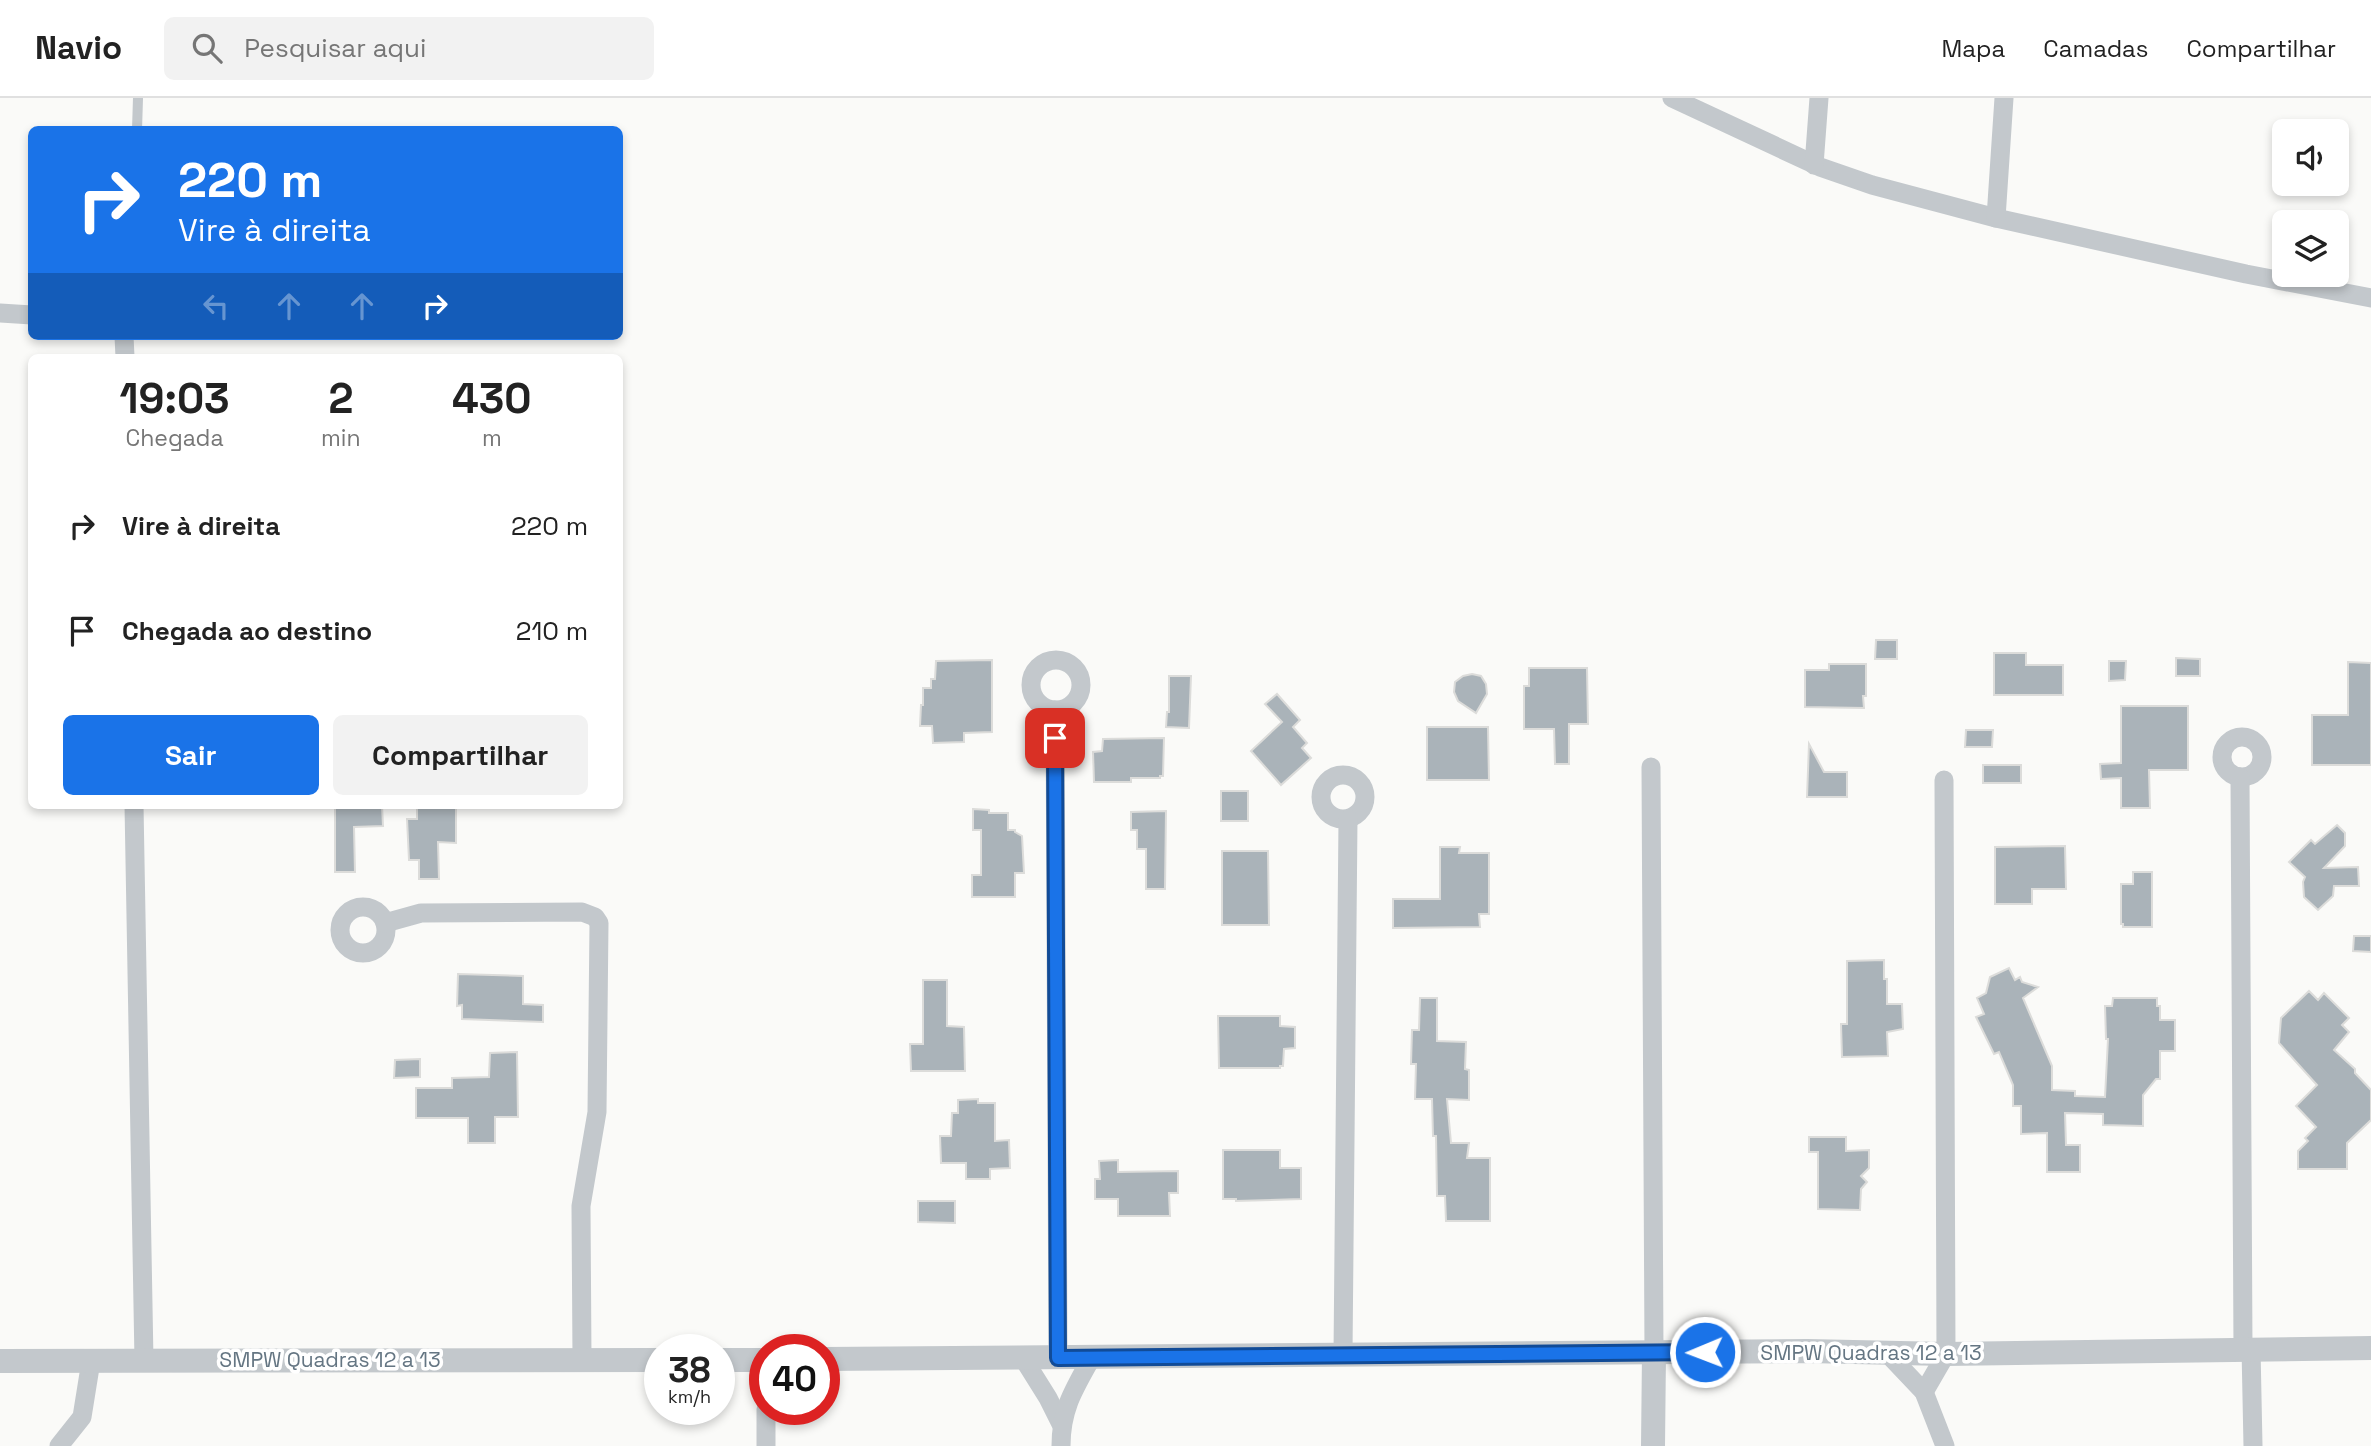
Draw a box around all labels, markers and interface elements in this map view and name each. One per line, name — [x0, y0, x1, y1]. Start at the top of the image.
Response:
search box — [164, 17, 654, 80]
text: Navio — [35, 27, 122, 69]
icon: search — [188, 29, 226, 67]
text: Pesquisar aqui — [244, 31, 426, 65]
text: Mapa — [1941, 33, 2005, 64]
text: Camadas — [2043, 33, 2148, 64]
text: Compartilhar — [2186, 33, 2336, 64]
map controls — [2272, 119, 2349, 287]
button: sound — [2272, 119, 2349, 196]
text: 220 m — [178, 149, 322, 211]
icon: right — [63, 154, 154, 245]
text: Vire à direita — [178, 210, 371, 250]
button: layers — [2272, 210, 2349, 287]
icon: left — [197, 287, 235, 325]
icon: ahead — [270, 287, 308, 325]
icon: ahead — [343, 287, 381, 325]
icon: right — [416, 287, 454, 325]
text: 19:03 — [119, 372, 230, 425]
text: 2 — [328, 372, 353, 425]
text: 430 — [452, 372, 532, 425]
text: Chegada — [125, 423, 224, 453]
text: min — [321, 423, 361, 453]
text: m — [482, 423, 502, 453]
icon: right — [63, 507, 101, 545]
text: Vire à direita — [122, 509, 280, 543]
text: 220 m — [511, 509, 588, 543]
icon: arrive — [63, 612, 101, 650]
text: Chegada ao destino — [122, 614, 372, 648]
text: 210 m — [516, 614, 588, 648]
pin — [1025, 708, 1085, 768]
button: Sair — [63, 715, 319, 795]
button: Compartilhar — [333, 715, 588, 795]
icon: arrive — [1036, 719, 1074, 757]
position arrow — [1668, 1315, 1742, 1389]
speed limit sign: 40 — [749, 1334, 840, 1425]
street label: SMPW Quadras 12 a 13 — [1760, 1339, 1982, 1366]
street label: SMPW Quadras 12 a 13 — [219, 1346, 441, 1373]
text: 38 — [668, 1348, 711, 1392]
text: km/h — [668, 1385, 711, 1408]

